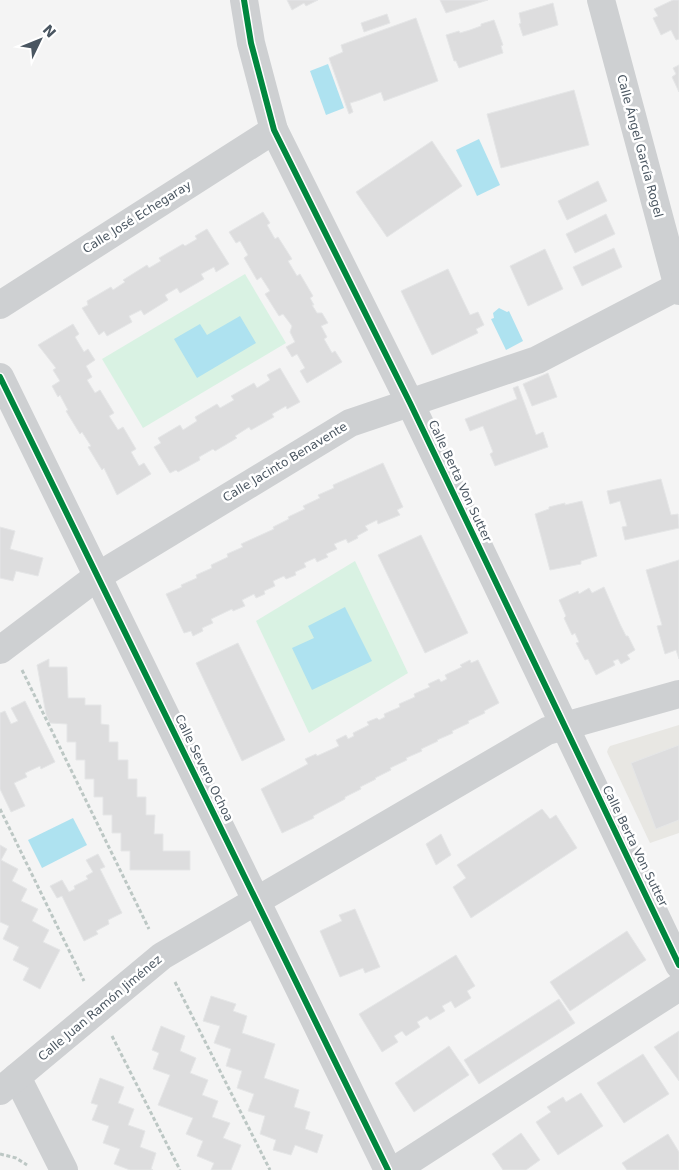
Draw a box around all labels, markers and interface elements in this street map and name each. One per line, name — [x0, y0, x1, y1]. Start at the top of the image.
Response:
north arrow — [15, 15, 65, 65]
text: N — [40, 21, 59, 41]
street label: Calle Ángel García Rogel — [614, 73, 667, 219]
street label: Calle José Echegaray — [80, 178, 194, 256]
street label: Calle Berta Von Sutter — [426, 418, 494, 544]
street label: Calle Jacinto Benavente — [220, 419, 350, 505]
street label: Calle Severo Ochoa — [172, 712, 236, 824]
street label: Calle Berta Von Sutter — [600, 783, 670, 909]
street label: Calle Juan Ramón Jiménez — [36, 952, 164, 1064]

